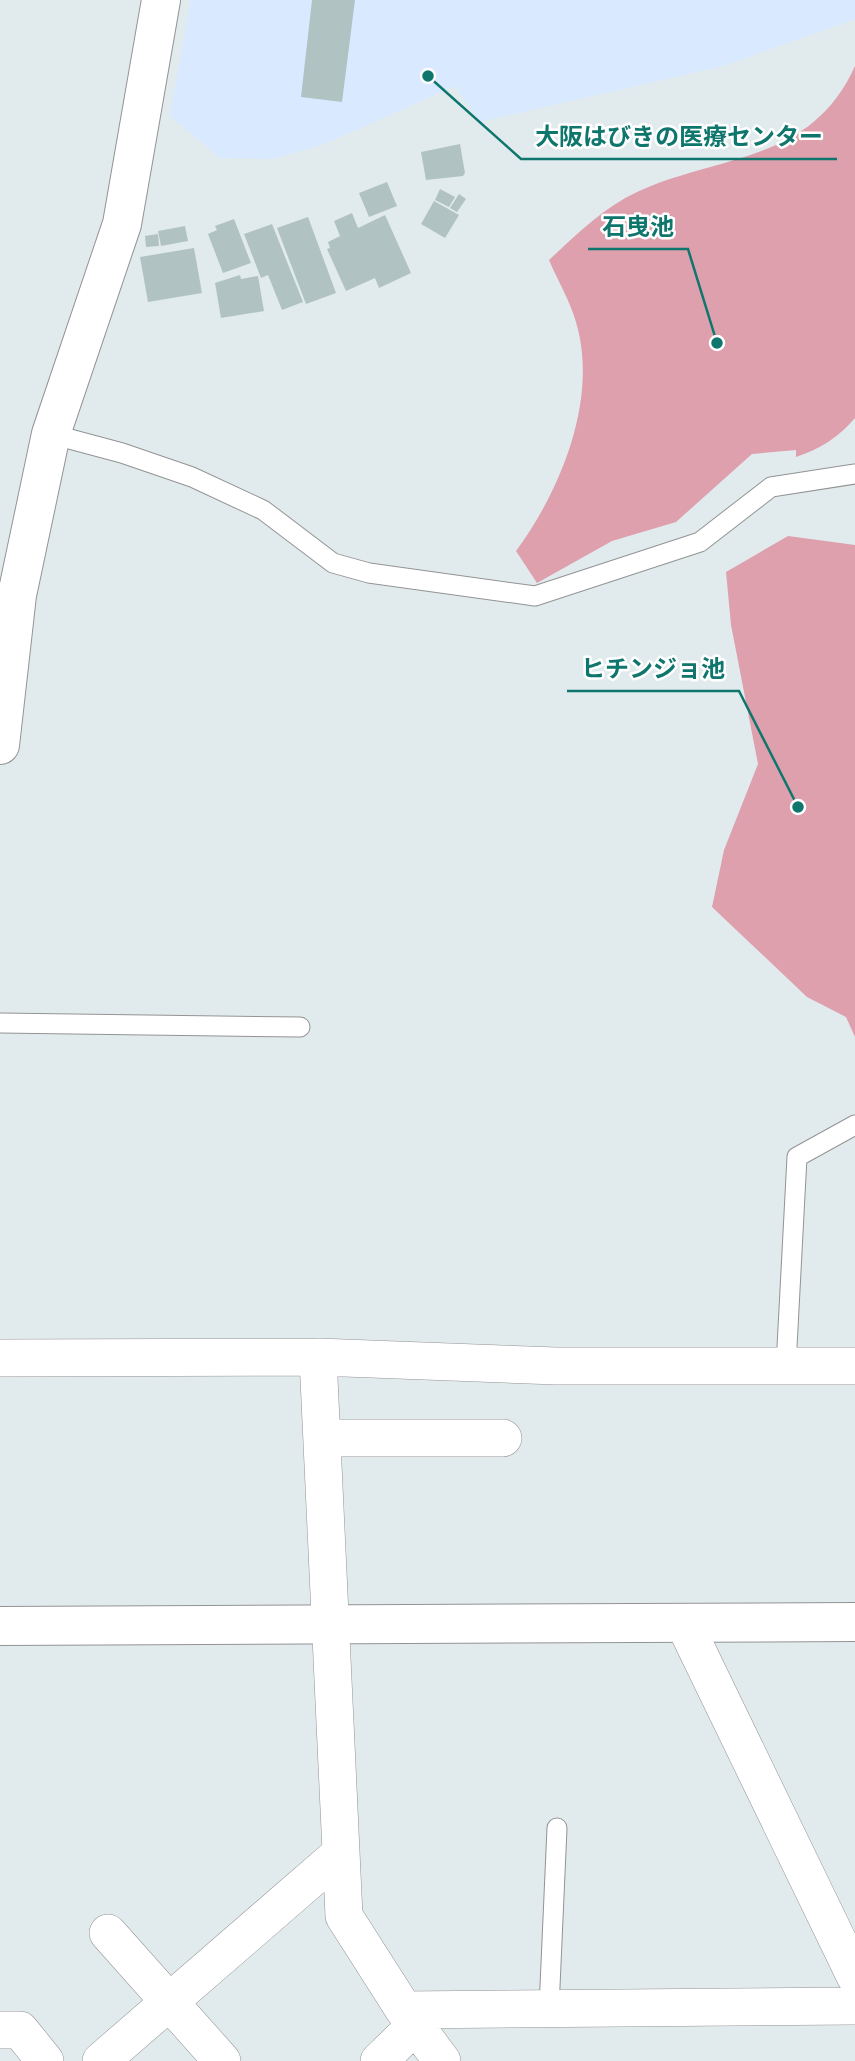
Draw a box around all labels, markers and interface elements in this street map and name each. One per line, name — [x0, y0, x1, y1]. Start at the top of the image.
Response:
callout: 大阪はびきの医療センター — [521, 114, 837, 159]
text: 大阪はびきの医療センター — [535, 121, 823, 150]
callout: 石曳池 — [588, 204, 688, 249]
text: 石曳池 — [602, 211, 674, 240]
callout: ヒチンジョ池 — [567, 646, 739, 691]
text: ヒチンジョ池 — [581, 653, 725, 682]

